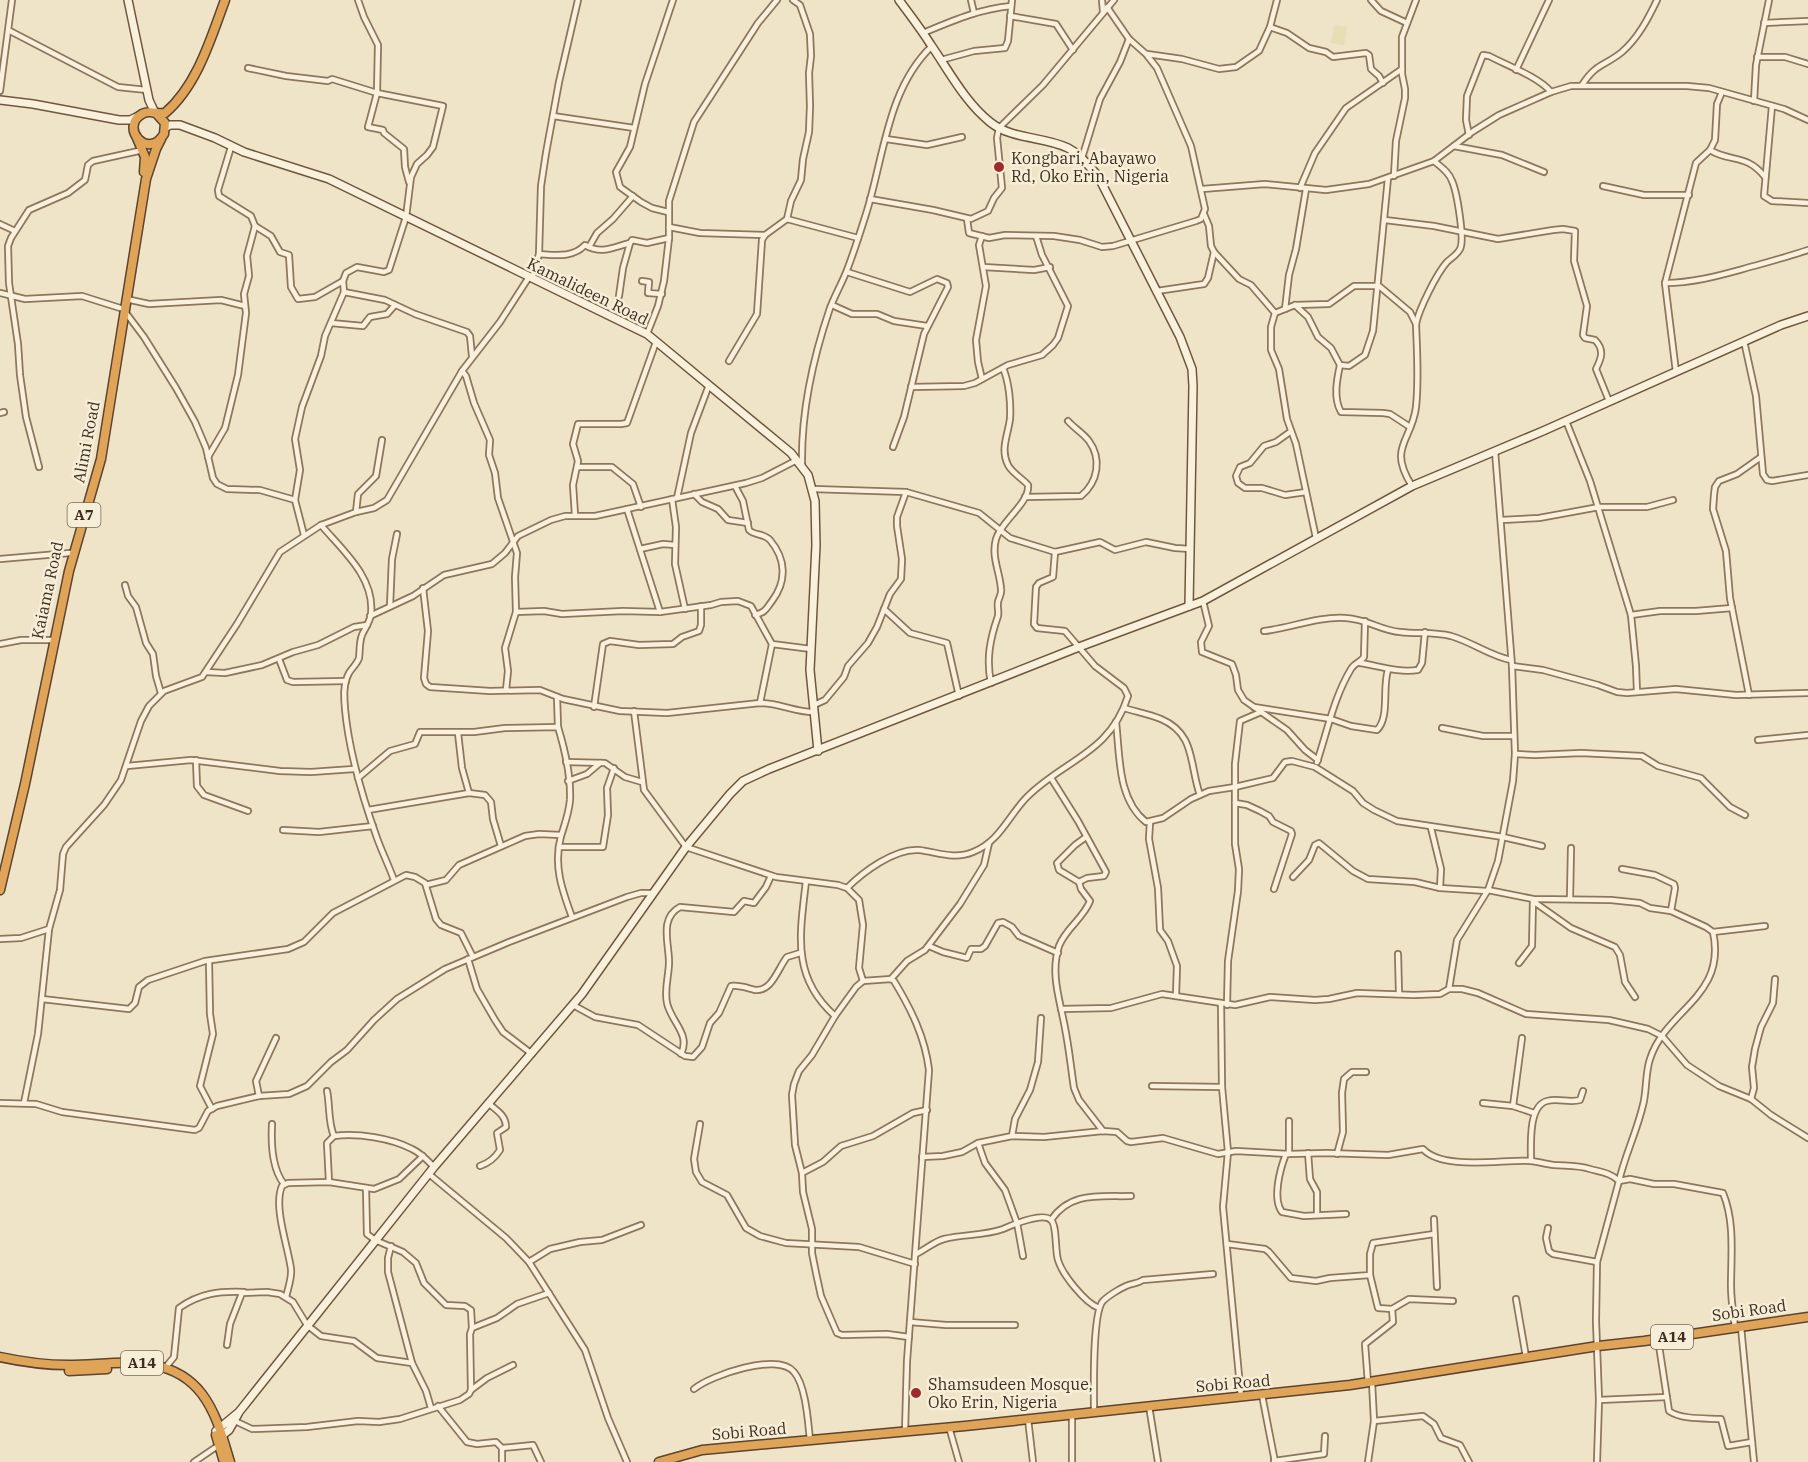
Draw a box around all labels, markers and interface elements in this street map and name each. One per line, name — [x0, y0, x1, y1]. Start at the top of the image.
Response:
place label: Kongbari, Abayawo Rd, Oko Erin, Nigeria — [1011, 148, 1169, 186]
marker: Kongbari, Abayawo Rd, Oko Erin, Nigeria — [992, 160, 1006, 174]
street label: Kamalideen Road — [524, 253, 652, 329]
street label: Alimi Road — [68, 399, 104, 485]
road number: A7 — [68, 503, 100, 527]
street label: Kaiama Road — [27, 539, 67, 641]
street label: Sobi Road — [1711, 1295, 1788, 1325]
road number: A14 — [1651, 1325, 1693, 1349]
road number: A14 — [121, 1351, 163, 1375]
street label: Sobi Road — [1195, 1370, 1271, 1396]
place label: Shamsudeen Mosque, Oko Erin, Nigeria — [928, 1374, 1093, 1412]
marker: Shamsudeen Mosque, Oko Erin, Nigeria — [909, 1386, 923, 1400]
street label: Sobi Road — [711, 1418, 787, 1444]

